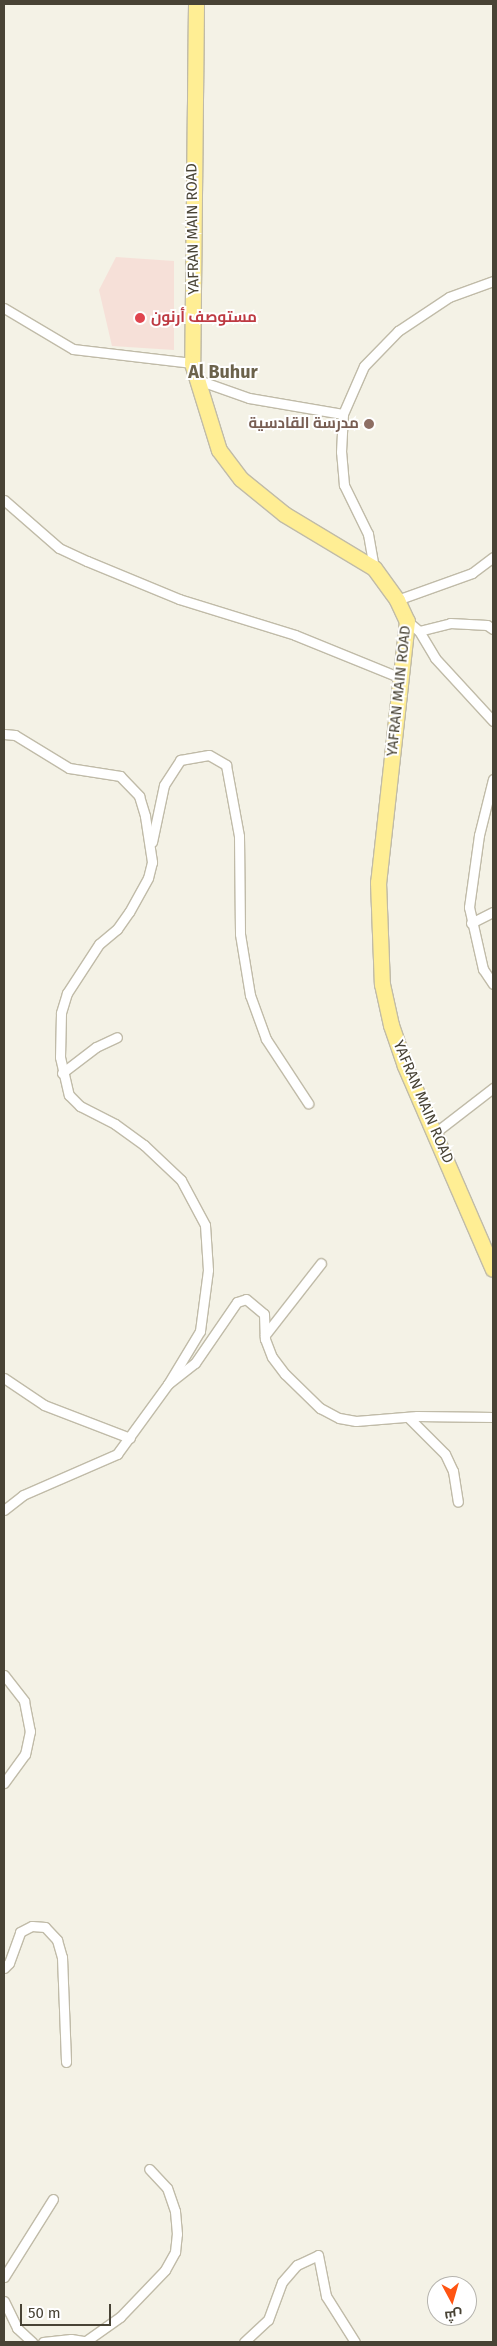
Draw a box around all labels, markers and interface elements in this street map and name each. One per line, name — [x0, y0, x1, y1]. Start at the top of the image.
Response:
street label: YAFRAN MAIN ROAD — [183, 163, 203, 295]
place label: مستوصف أرنون — [151, 309, 257, 327]
marker: مستوصف أرنون — [133, 311, 147, 325]
district label: Al Buhur — [188, 361, 258, 383]
place label: مدرسة القادسية — [248, 415, 359, 433]
marker: مدرسة القادسية — [363, 418, 375, 430]
street label: YAFRAN MAIN ROAD — [383, 625, 415, 757]
street label: YAFRAN MAIN ROAD — [389, 1038, 457, 1166]
north arrow — [427, 2276, 477, 2326]
scale bar — [22, 2294, 114, 2326]
text: 50 m — [28, 2304, 61, 2322]
text: ش — [444, 2306, 463, 2325]

